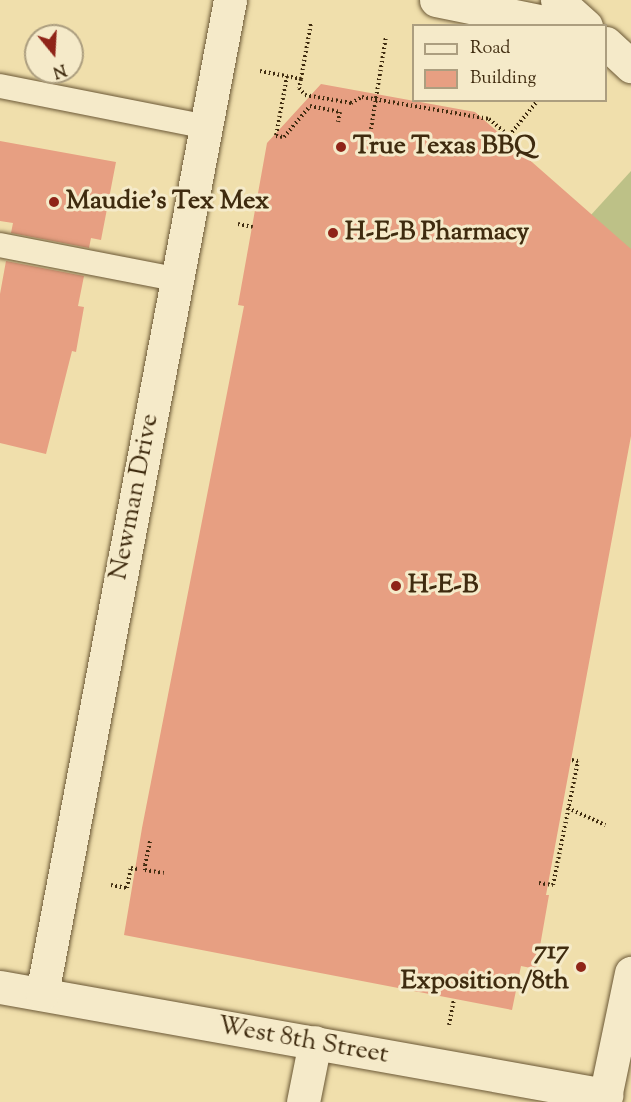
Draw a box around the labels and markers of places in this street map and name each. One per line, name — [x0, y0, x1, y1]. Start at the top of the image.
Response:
place label: True Texas BBQ — [353, 131, 536, 163]
marker: True Texas BBQ — [334, 140, 348, 154]
place label: Maudie's Tex Mex — [66, 186, 269, 218]
marker: Maudie's Tex Mex — [47, 195, 61, 209]
place label: H-E-B Pharmacy — [345, 217, 529, 249]
marker: H-E-B Pharmacy — [326, 226, 340, 240]
place label: H-E-B — [408, 570, 478, 602]
marker: H-E-B — [389, 579, 403, 593]
place label: 717 Exposition/8th — [401, 936, 569, 998]
marker: 717 Exposition/8th — [574, 960, 588, 974]

